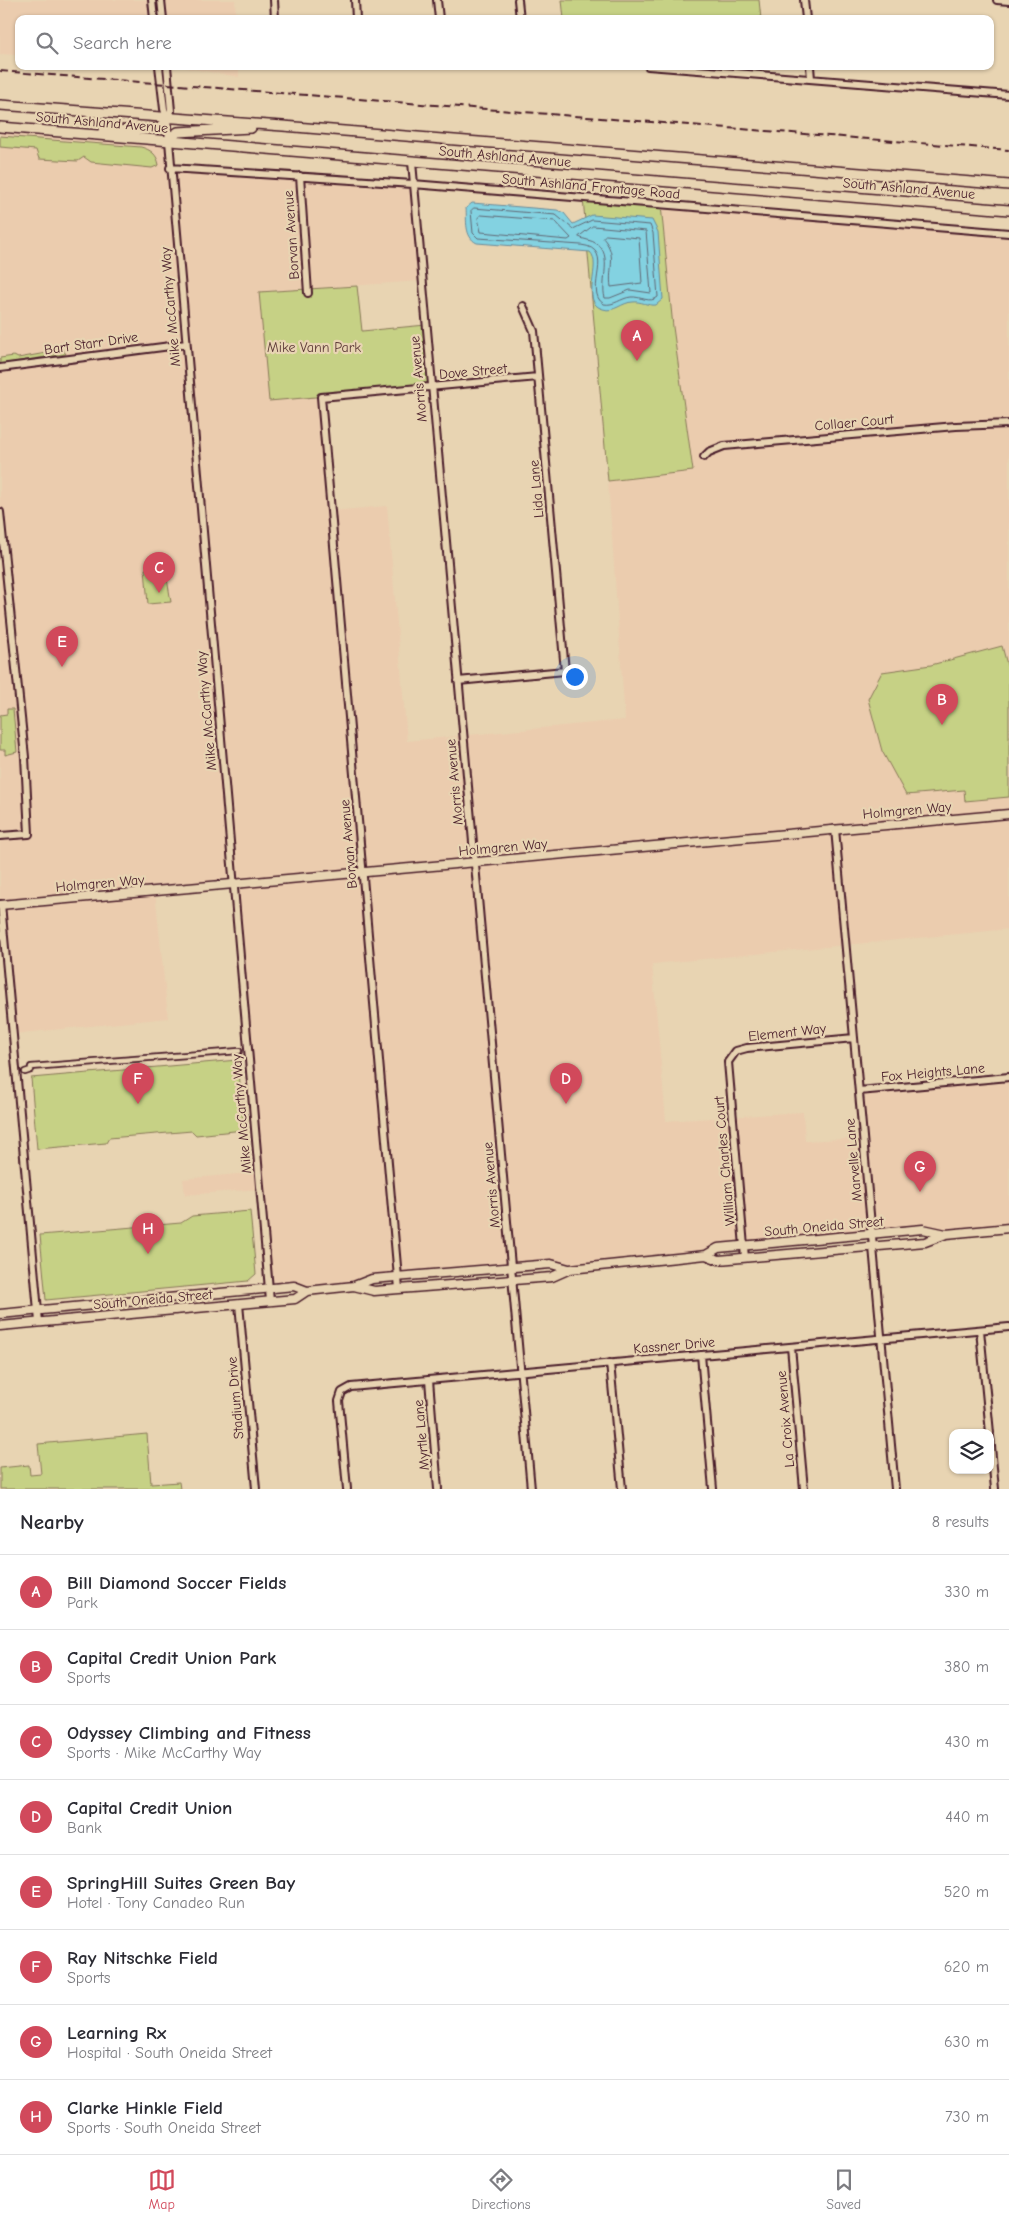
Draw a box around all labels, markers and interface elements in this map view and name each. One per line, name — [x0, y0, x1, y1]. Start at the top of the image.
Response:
search box — [15, 15, 994, 70]
icon: search — [33, 29, 61, 57]
text: Search here — [73, 32, 172, 54]
street label: South Ashland Avenue — [35, 108, 169, 137]
street label: South Ashland Avenue — [438, 142, 572, 171]
street label: South Ashland Frontage Road — [501, 170, 681, 203]
street label: South Ashland Avenue — [842, 174, 976, 203]
street label: Borvan Avenue — [280, 190, 303, 280]
street label: Mike McCarthy Way — [157, 246, 184, 368]
pin: A — [621, 320, 653, 361]
street label: Bart Starr Drive — [43, 328, 139, 358]
street label: Morris Avenue — [406, 335, 431, 423]
park label: Mike Vann Park — [267, 339, 361, 356]
street label: Dove Street — [438, 360, 509, 383]
street label: Collaer Court — [814, 410, 895, 434]
street label: Lida Lane — [525, 459, 548, 519]
pin: C — [143, 552, 175, 593]
pin: E — [46, 626, 78, 667]
street label: Mike McCarthy Way — [193, 650, 220, 772]
your location — [562, 664, 588, 690]
pin: B — [926, 684, 958, 725]
street label: Morris Avenue — [442, 738, 467, 826]
street label: Holmgren Way — [862, 798, 953, 823]
street label: Borvan Avenue — [336, 799, 361, 889]
street label: Holmgren Way — [458, 835, 549, 860]
street label: Holmgren Way — [55, 871, 146, 896]
street label: Element Way — [747, 1020, 828, 1045]
street label: Mike McCarthy Way — [228, 1053, 255, 1175]
street label: Fox Heights Lane — [880, 1059, 986, 1086]
pin: F — [122, 1063, 154, 1104]
pin: D — [550, 1063, 582, 1104]
street label: William Charles Court — [710, 1094, 739, 1227]
street label: Marvelle Lane — [841, 1118, 866, 1202]
street label: Morris Avenue — [479, 1141, 504, 1229]
pin: G — [904, 1151, 936, 1192]
pin: H — [132, 1213, 164, 1254]
street label: South Oneida Street — [764, 1213, 885, 1240]
street label: South Oneida Street — [93, 1286, 214, 1313]
street label: Kassner Drive — [633, 1333, 716, 1358]
street label: Stadium Drive — [223, 1356, 248, 1440]
street label: La Croix Avenue — [773, 1370, 798, 1468]
street label: Myrtle Lane — [410, 1399, 433, 1471]
map controls — [949, 1429, 994, 1474]
button: layers — [949, 1429, 994, 1474]
text: Nearby — [20, 1510, 84, 1534]
text: 8 results — [932, 1513, 989, 1531]
text: Bill Diamond Soccer Fields — [67, 1572, 286, 1594]
text: A — [32, 1583, 40, 1601]
text: 330 m — [944, 1583, 989, 1601]
text: Park — [67, 1594, 98, 1612]
text: Capital Credit Union Park — [67, 1647, 276, 1669]
text: B — [31, 1658, 41, 1676]
text: 380 m — [944, 1658, 989, 1676]
text: Sports — [67, 1669, 110, 1687]
text: Odyssey Climbing and Fitness — [67, 1722, 311, 1744]
text: C — [31, 1733, 41, 1751]
text: 430 m — [945, 1733, 989, 1751]
text: Sports · Mike McCarthy Way — [67, 1744, 261, 1762]
text: Capital Credit Union — [67, 1797, 232, 1819]
text: D — [31, 1808, 41, 1826]
text: 440 m — [945, 1808, 989, 1826]
text: Bank — [67, 1819, 102, 1837]
text: SpringHill Suites Green Bay — [67, 1872, 295, 1894]
text: E — [31, 1883, 41, 1901]
text: 520 m — [944, 1883, 989, 1901]
text: Hotel · Tony Canadeo Run — [67, 1894, 245, 1912]
text: Ray Nitschke Field — [67, 1947, 218, 1969]
text: F — [31, 1958, 41, 1976]
text: 620 m — [944, 1958, 989, 1976]
text: Sports — [67, 1969, 110, 1987]
text: Learning Rx — [67, 2022, 166, 2044]
text: G — [30, 2033, 42, 2051]
text: 630 m — [944, 2033, 989, 2051]
text: Hospital · South Oneida Street — [67, 2044, 272, 2062]
text: Clarke Hinkle Field — [67, 2097, 223, 2119]
text: H — [30, 2108, 42, 2126]
text: 730 m — [945, 2108, 989, 2126]
text: Sports · South Oneida Street — [67, 2119, 261, 2137]
tab: Map — [148, 2166, 176, 2213]
tab: Directions — [471, 2166, 531, 2213]
tab: Saved — [826, 2166, 861, 2213]

